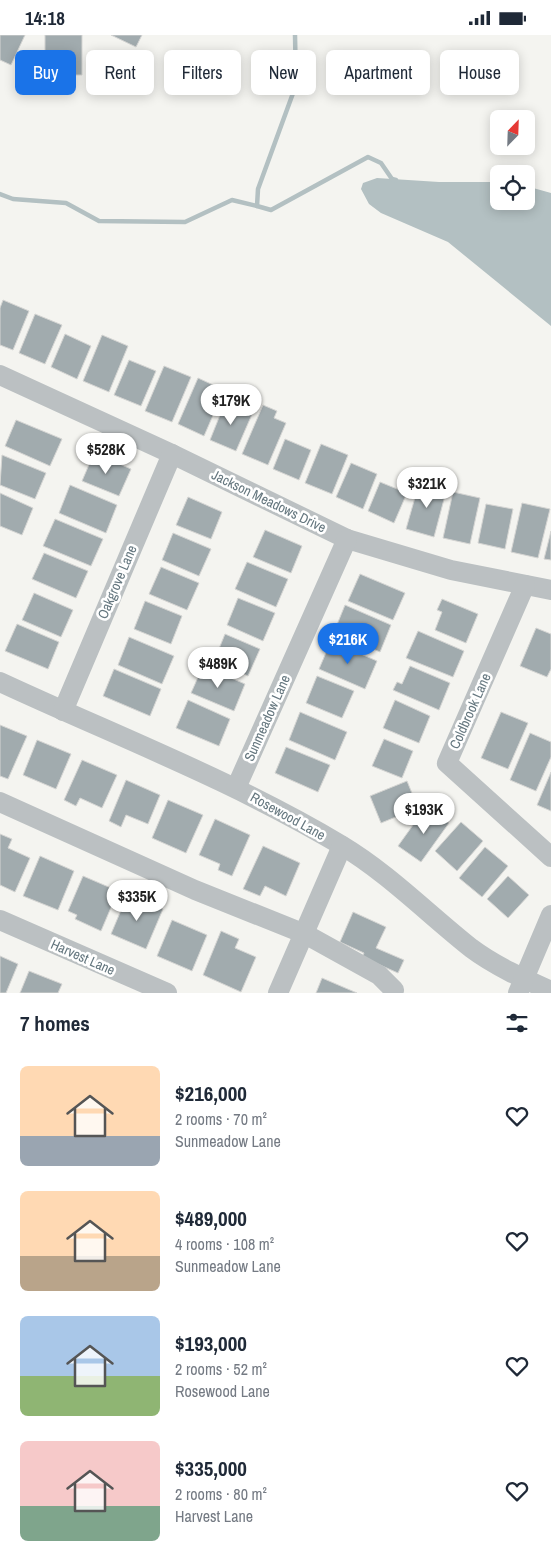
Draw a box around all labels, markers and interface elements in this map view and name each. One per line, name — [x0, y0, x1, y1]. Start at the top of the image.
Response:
text: 14:18 — [25, 5, 65, 31]
chip: Buy — [15, 50, 76, 95]
chip: Rent — [86, 50, 154, 95]
chip: Filters — [164, 50, 241, 95]
chip: New — [251, 50, 316, 95]
chip: Apartment — [326, 50, 430, 95]
chip: House — [440, 50, 519, 95]
north arrow — [490, 110, 535, 155]
map controls — [490, 110, 535, 210]
button: locate — [490, 165, 535, 210]
pin: $179K — [196, 383, 266, 426]
text: $179K — [212, 389, 250, 411]
pin: $528K — [71, 433, 141, 475]
text: $528K — [87, 438, 125, 460]
street label: Jackson Meadows Drive — [209, 465, 329, 537]
pin: $321K — [392, 467, 462, 509]
text: $321K — [408, 472, 446, 494]
street label: Oakgrove Lane — [93, 542, 141, 622]
pin: $216K — [313, 623, 383, 665]
text: $216K — [329, 628, 367, 650]
pin: $489K — [183, 647, 253, 689]
text: $489K — [199, 652, 237, 674]
street label: Coldbrook Lane — [445, 670, 495, 752]
street label: Sunmeadow Lane — [240, 672, 294, 764]
street label: Rosewood Lane — [247, 788, 329, 844]
pin: $193K — [389, 793, 459, 835]
text: $193K — [405, 798, 443, 820]
pin: $335K — [102, 879, 172, 922]
text: $335K — [118, 885, 156, 907]
street label: Harvest Lane — [48, 935, 118, 979]
text: 7 homes — [20, 1009, 90, 1038]
icon: filters — [503, 1009, 531, 1037]
text: $216,000 — [175, 1079, 247, 1108]
icon: home — [60, 1086, 120, 1146]
icon: heart — [503, 1102, 531, 1130]
text: 2 rooms · 70 m² — [175, 1108, 267, 1130]
text: Sunmeadow Lane — [175, 1130, 281, 1152]
text: $489,000 — [175, 1204, 247, 1233]
icon: home — [60, 1211, 120, 1271]
icon: heart — [503, 1227, 531, 1255]
text: 4 rooms · 108 m² — [175, 1233, 274, 1255]
text: Sunmeadow Lane — [175, 1255, 281, 1277]
text: $193,000 — [175, 1329, 247, 1358]
icon: home — [60, 1336, 120, 1396]
icon: heart — [503, 1352, 531, 1380]
text: 2 rooms · 52 m² — [175, 1358, 267, 1380]
text: Rosewood Lane — [175, 1380, 270, 1402]
text: $335,000 — [175, 1454, 247, 1483]
icon: home — [60, 1461, 120, 1521]
icon: heart — [503, 1477, 531, 1505]
text: 2 rooms · 80 m² — [175, 1483, 267, 1505]
text: Harvest Lane — [175, 1505, 253, 1527]

